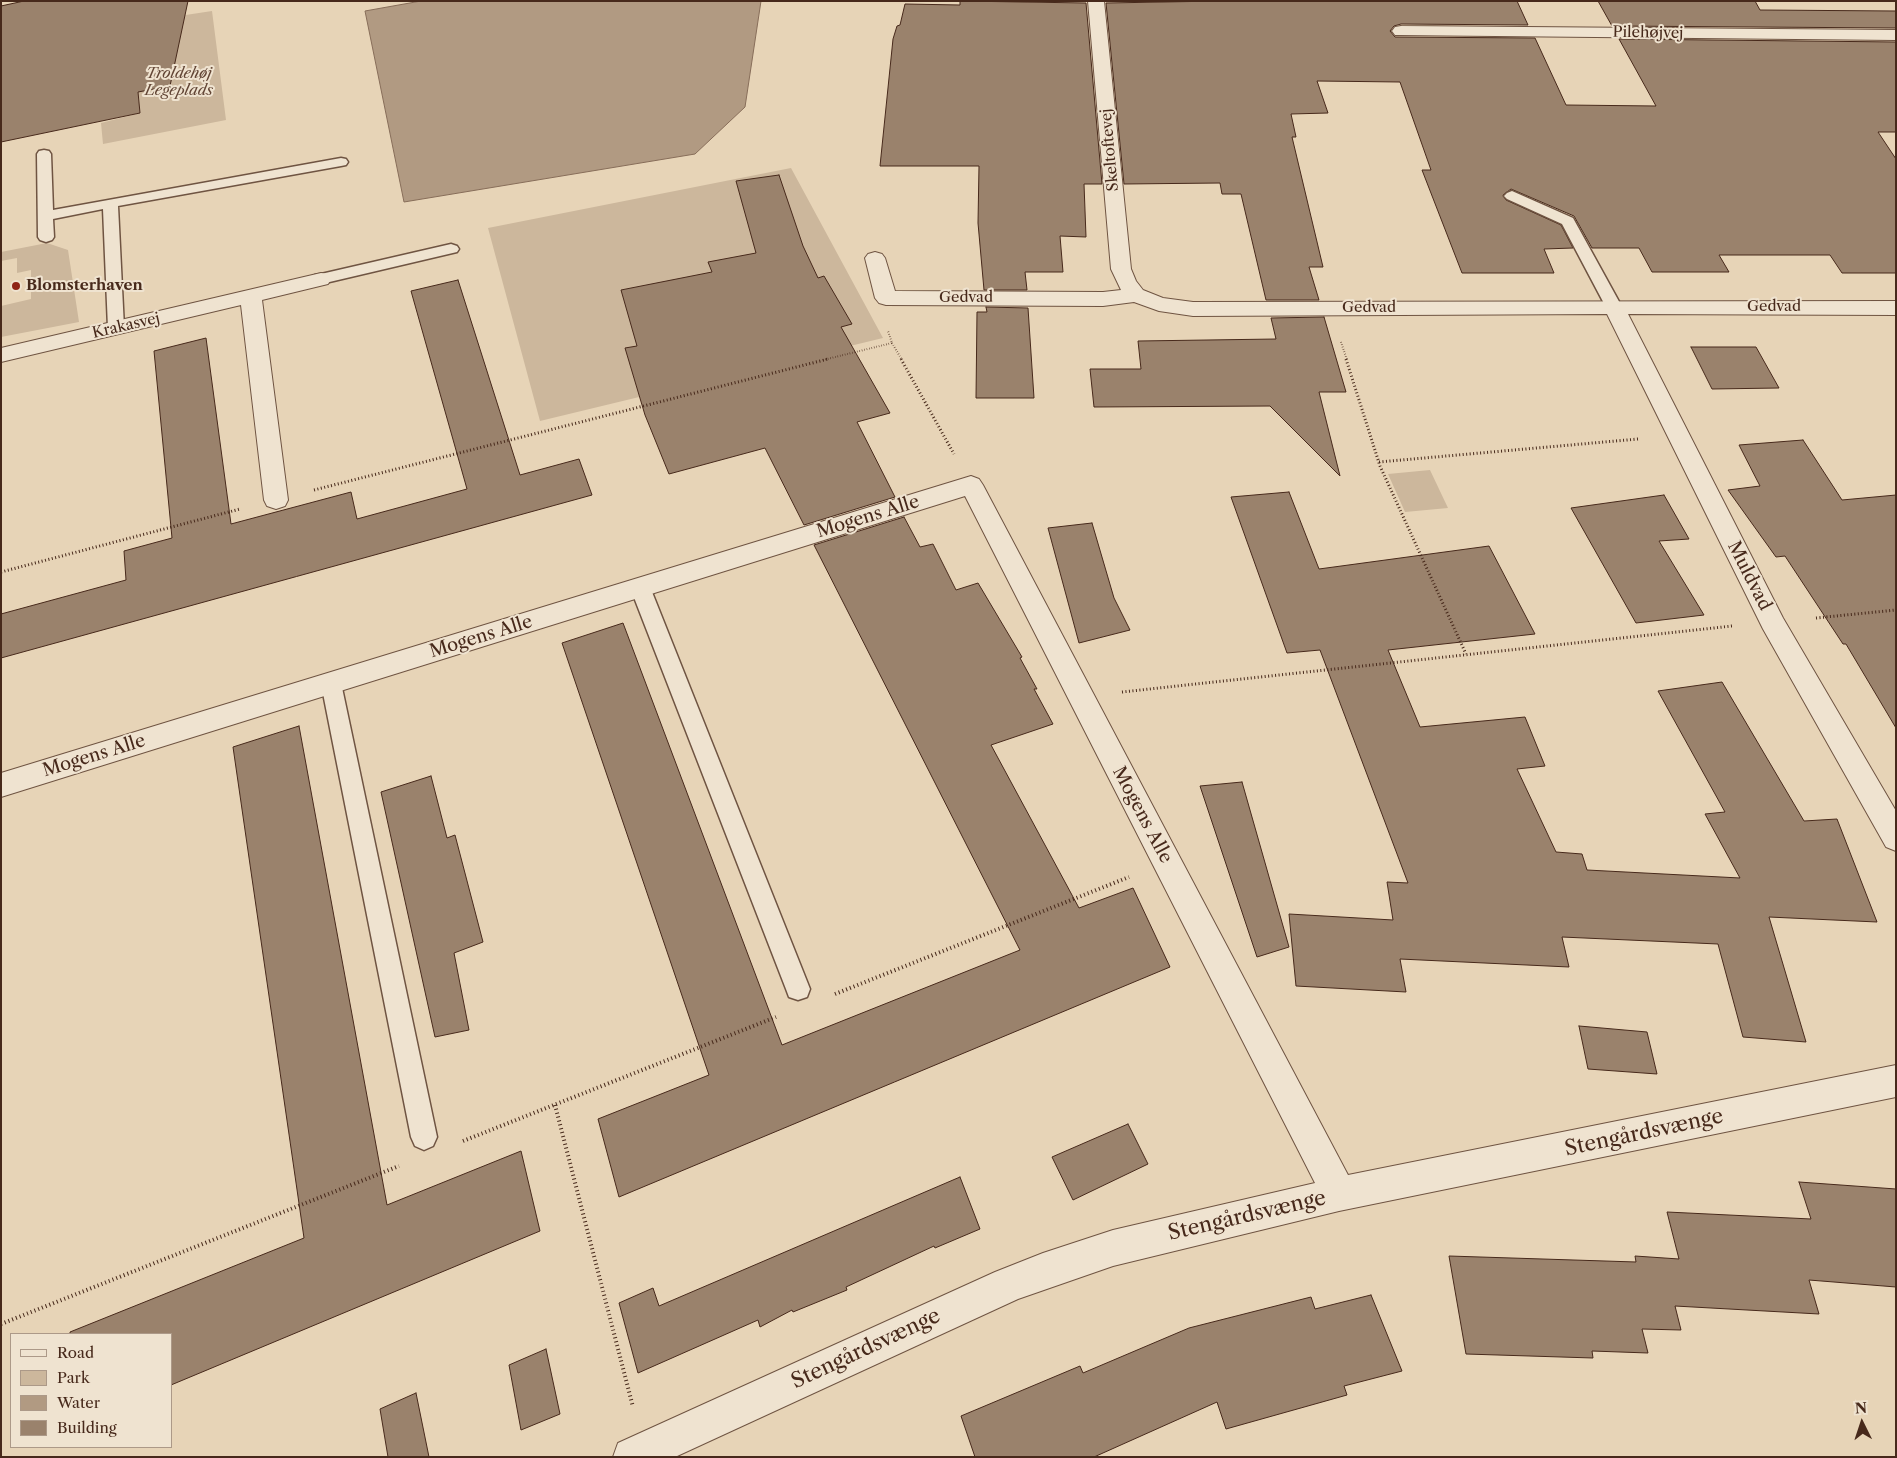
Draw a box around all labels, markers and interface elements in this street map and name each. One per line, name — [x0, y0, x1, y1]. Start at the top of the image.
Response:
street label: Pilehøjvej — [1612, 23, 1684, 43]
park label: Troldehøj Legeplads — [145, 65, 213, 100]
street label: Skeltoftevej — [1097, 108, 1123, 192]
place label: Blomsterhaven — [26, 277, 143, 295]
marker: Blomsterhaven — [10, 280, 22, 292]
street label: Gedvad — [939, 289, 993, 307]
street label: Gedvad — [1747, 298, 1801, 316]
street label: Gedvad — [1342, 299, 1396, 317]
street label: Krakasvej — [90, 309, 162, 343]
street label: Mogens Alle — [814, 491, 922, 543]
street label: Muldvad — [1722, 538, 1776, 614]
street label: Mogens Alle — [427, 611, 535, 663]
street label: Mogens Alle — [40, 730, 148, 782]
street label: Mogens Alle — [1108, 763, 1176, 867]
street label: Stengårdsvænge — [1562, 1104, 1726, 1162]
street label: Stengårdsvænge — [1165, 1186, 1329, 1246]
street label: Stengårdsvænge — [787, 1303, 945, 1395]
legend — [10, 1333, 172, 1448]
text: Road — [57, 1343, 94, 1362]
text: Park — [57, 1368, 90, 1387]
text: Water — [57, 1393, 100, 1412]
north arrow — [1837, 1398, 1887, 1448]
text: N — [1854, 1399, 1868, 1417]
text: Building — [57, 1418, 117, 1437]

